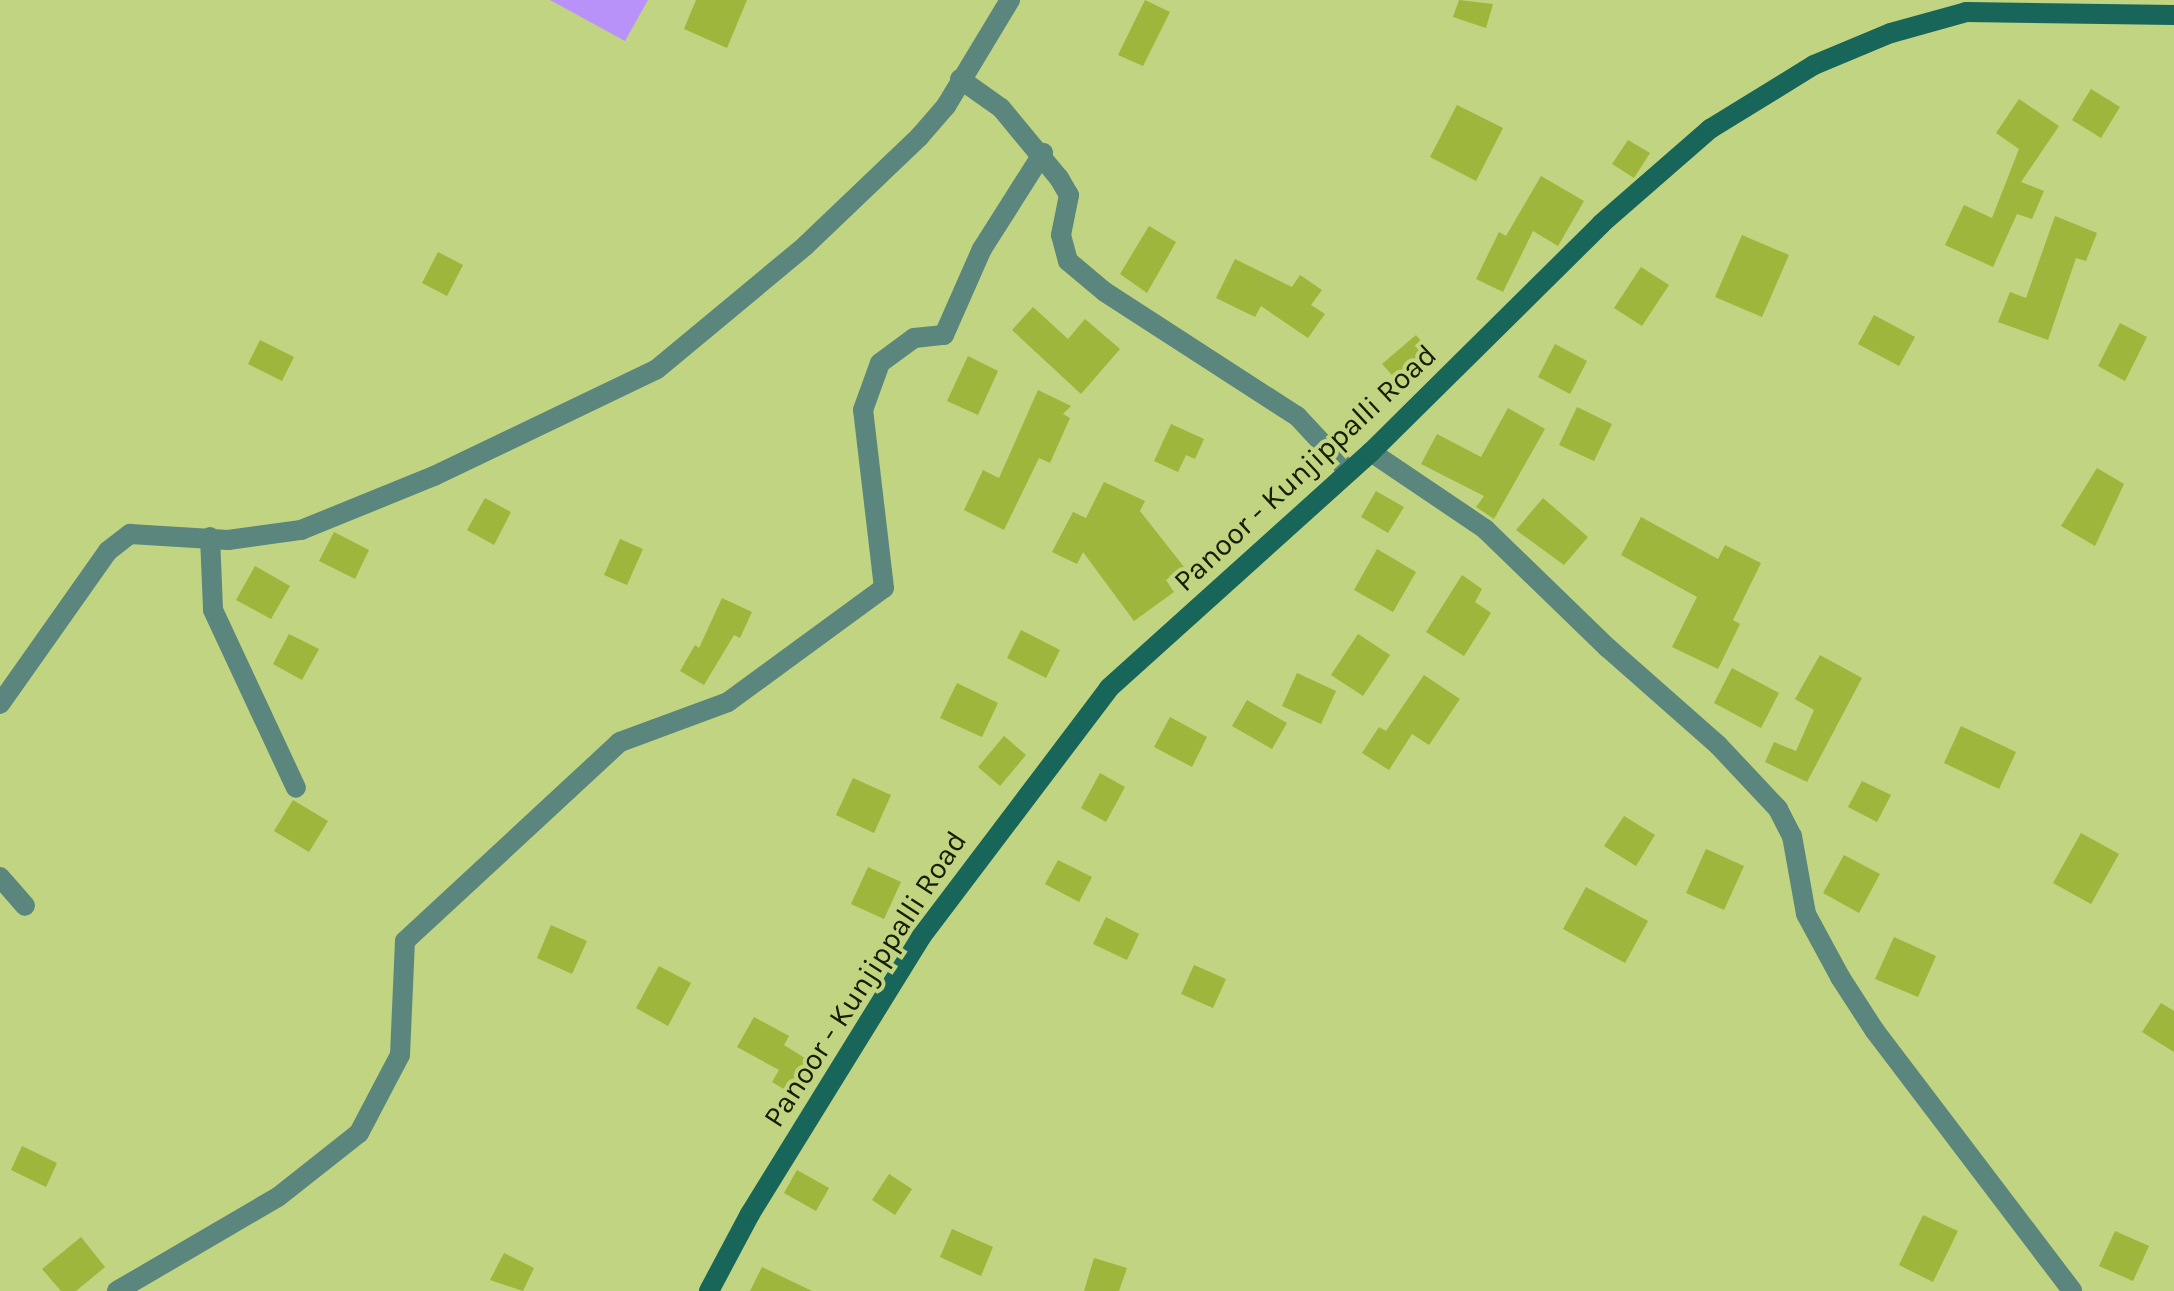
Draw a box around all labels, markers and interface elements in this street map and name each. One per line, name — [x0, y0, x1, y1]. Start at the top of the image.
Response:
street label: Panoor - Kunjippalli Road — [1166, 337, 1444, 599]
street label: Panoor - Kunjippalli Road — [756, 824, 974, 1134]

